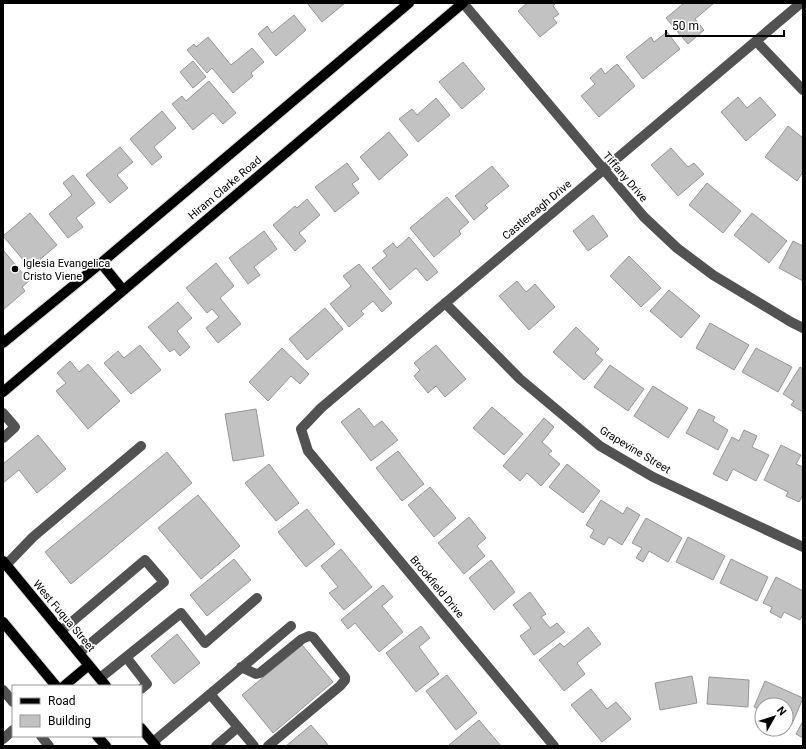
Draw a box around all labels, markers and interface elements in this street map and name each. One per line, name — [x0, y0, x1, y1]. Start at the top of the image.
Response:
scale bar — [666, 12, 784, 38]
text: 50 m — [672, 19, 699, 33]
street label: Tiffany Drive — [600, 149, 650, 205]
street label: Hiram Clarke Road — [186, 154, 264, 222]
street label: Castlereagh Drive — [500, 177, 574, 243]
place label: Iglesia Evangelica Cristo Viene — [23, 257, 110, 283]
marker: Iglesia Evangelica Cristo Viene — [10, 264, 20, 274]
street label: Grapevine Street — [597, 424, 673, 477]
street label: Brookfield Drive — [407, 553, 467, 621]
street label: West Fuqua Street — [30, 578, 98, 655]
legend — [12, 685, 142, 737]
text: Road — [48, 694, 76, 708]
north arrow — [754, 697, 794, 737]
text: N — [774, 704, 789, 718]
text: Building — [48, 714, 91, 728]

